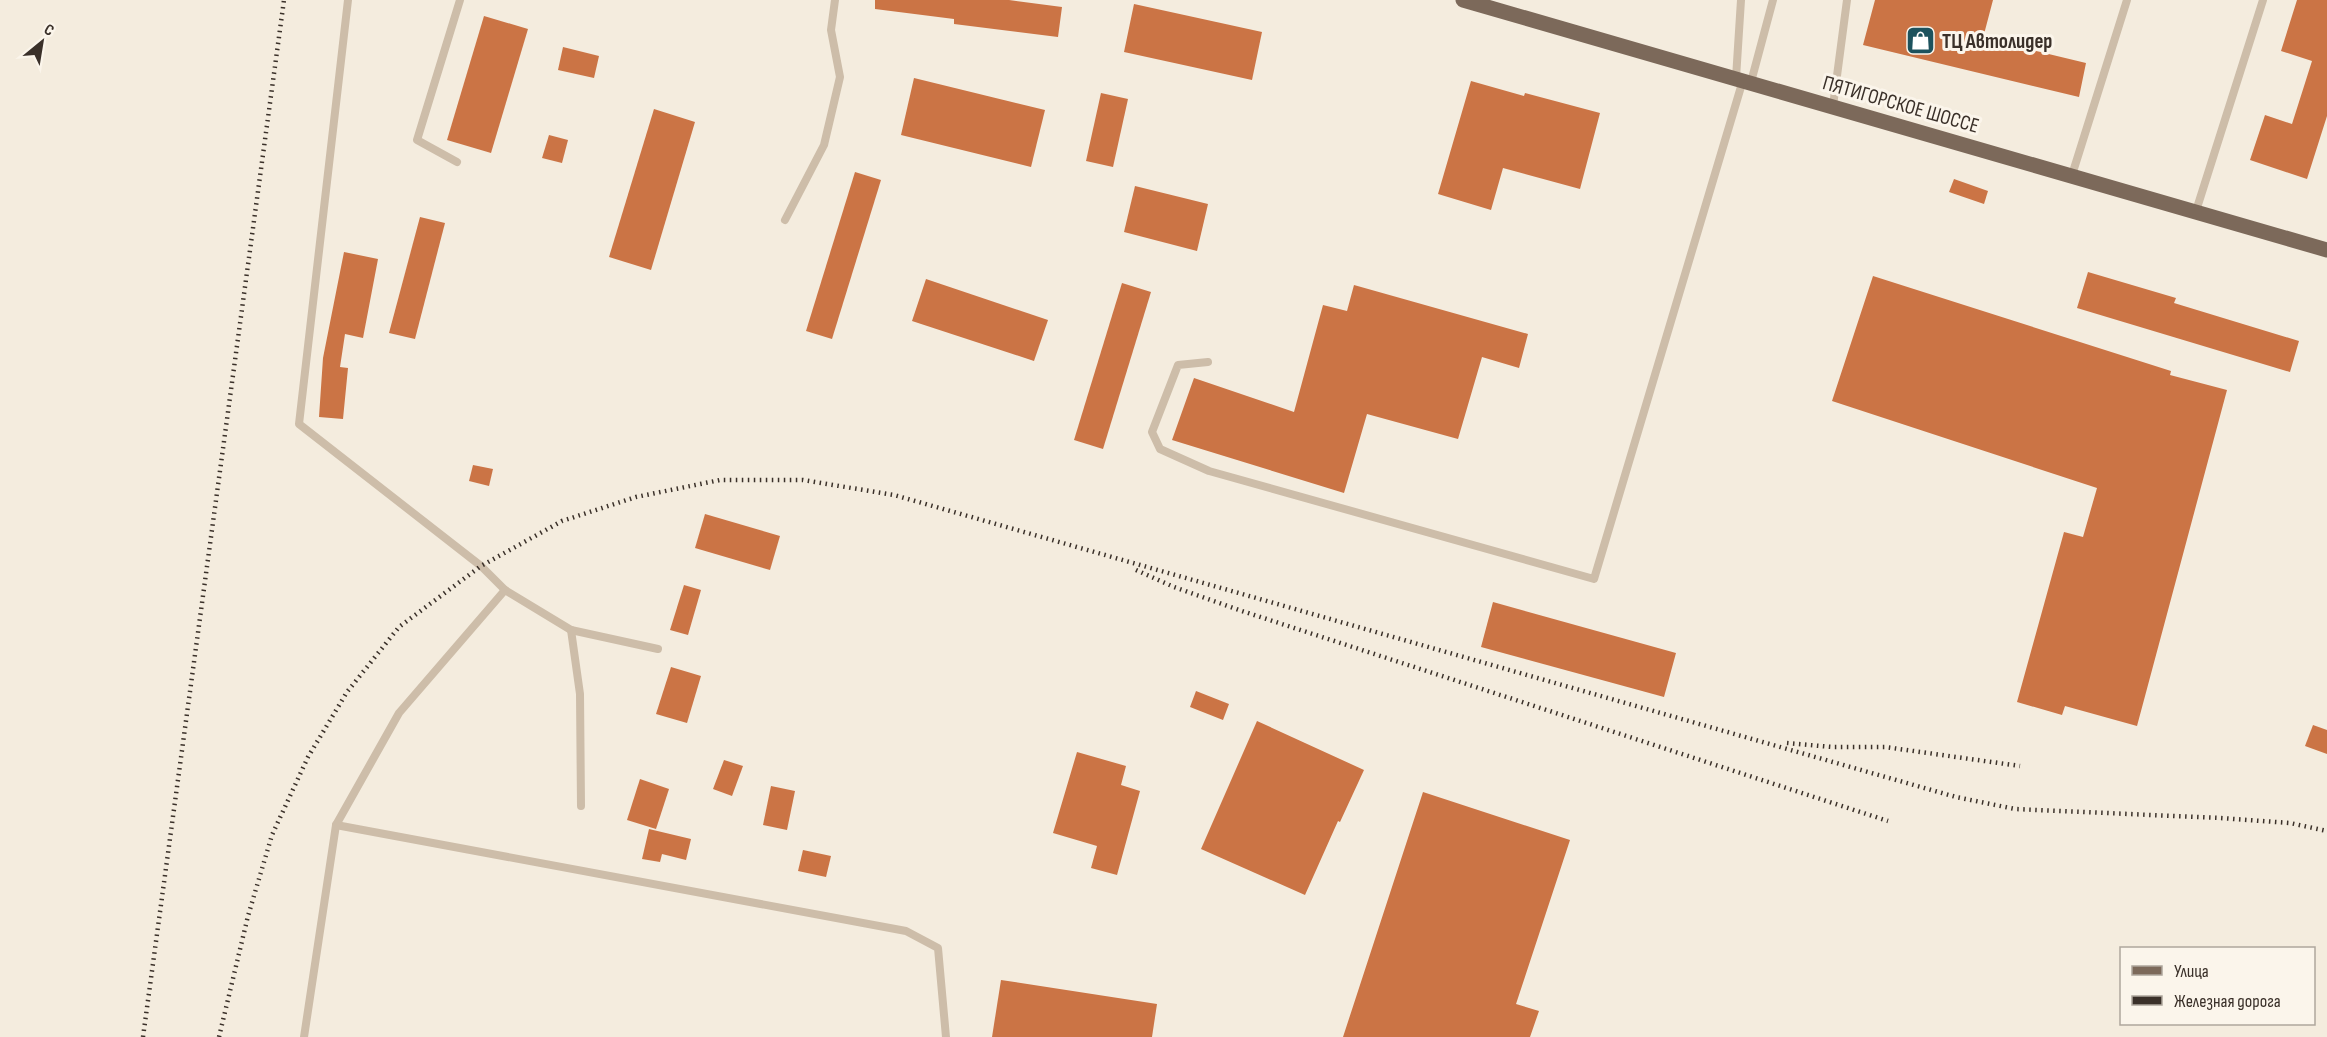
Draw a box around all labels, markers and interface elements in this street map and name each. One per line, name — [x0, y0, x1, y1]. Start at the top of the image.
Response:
north arrow — [12, 12, 72, 72]
text: С — [40, 20, 57, 41]
shop icon: ТЦ Автолидер — [1905, 25, 1937, 57]
place label: ТЦ Автолидер — [1942, 29, 2052, 54]
street label: ПЯТИГОРСКОЕ ШОССЕ — [1820, 70, 1982, 139]
legend — [2120, 947, 2315, 1025]
text: Улица — [2174, 961, 2209, 982]
text: Железная дорога — [2174, 991, 2281, 1012]

